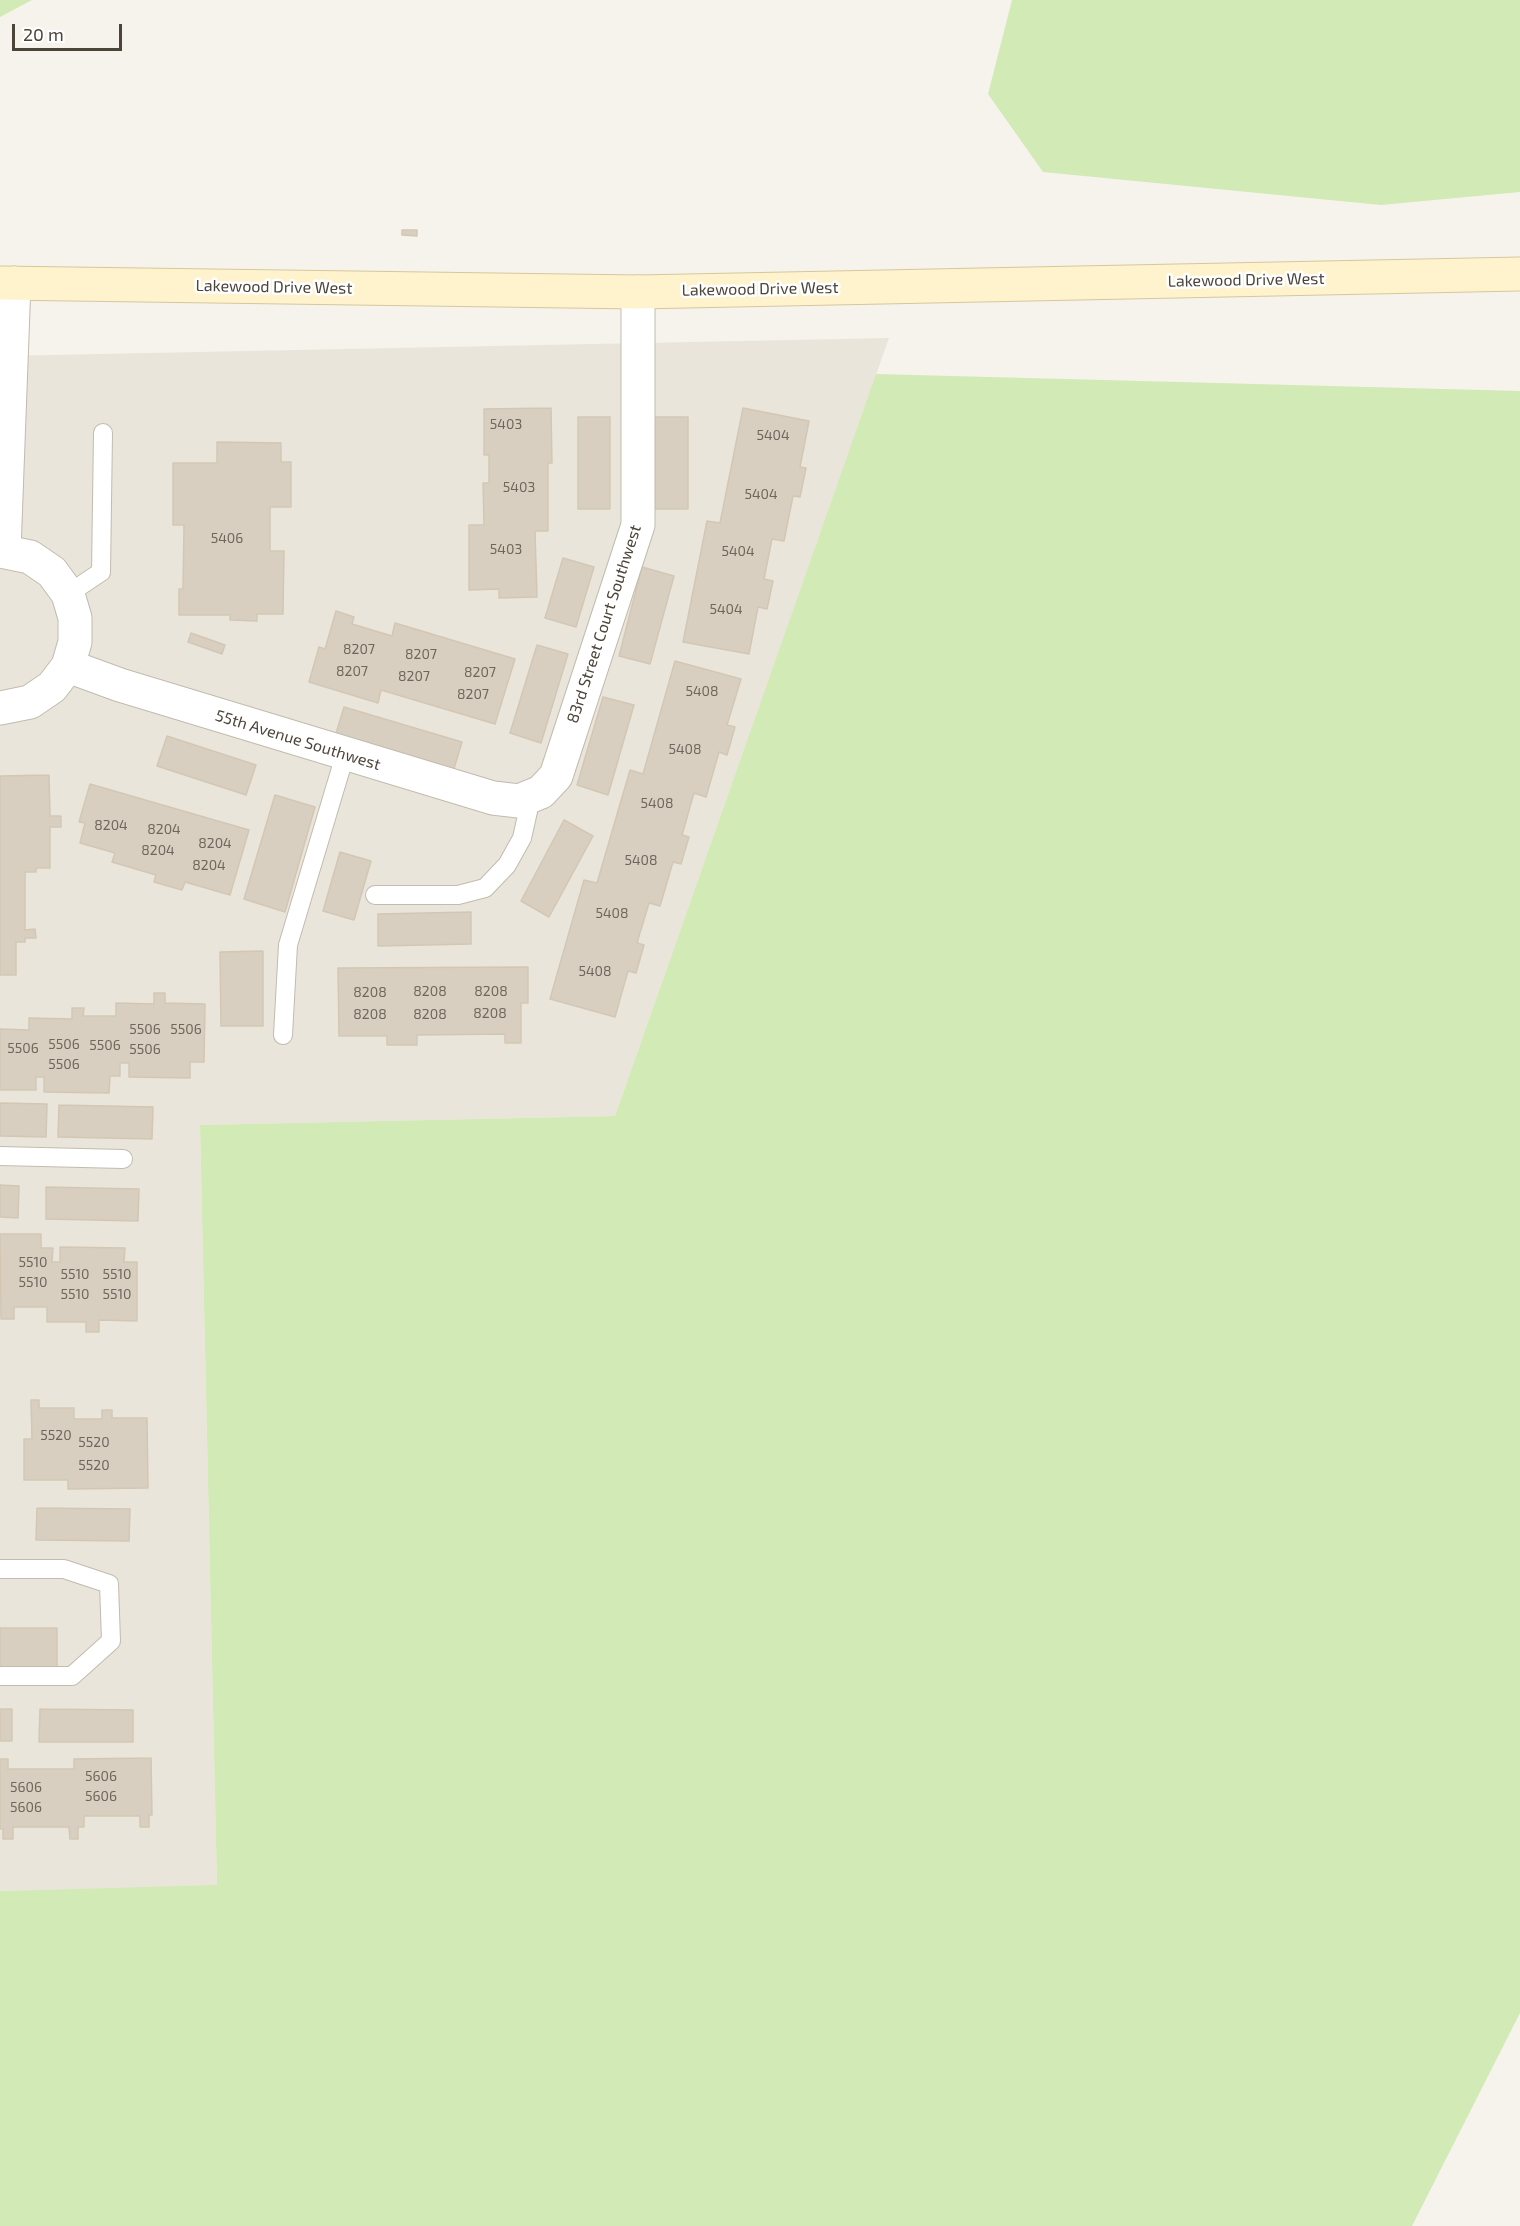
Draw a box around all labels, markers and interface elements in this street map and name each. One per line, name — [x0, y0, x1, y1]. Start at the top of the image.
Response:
scale bar — [15, 12, 124, 50]
text: 20 m — [23, 23, 64, 45]
street label: Lakewood Drive West — [1167, 269, 1325, 291]
street label: Lakewood Drive West — [195, 276, 353, 298]
street label: Lakewood Drive West — [681, 278, 839, 300]
house number: 5403 — [490, 416, 522, 432]
house number: 5404 — [756, 427, 790, 443]
house number: 5403 — [503, 479, 535, 495]
house number: 5404 — [744, 486, 778, 502]
street label: 83rd Street Court Southwest — [563, 522, 645, 726]
house number: 5406 — [211, 530, 243, 546]
house number: 5403 — [490, 541, 522, 557]
house number: 5404 — [721, 543, 755, 559]
house number: 5404 — [709, 601, 743, 617]
house number: 8207 — [343, 641, 375, 657]
house number: 8207 — [405, 646, 437, 662]
house number: 8207 — [336, 663, 368, 679]
house number: 8207 — [464, 664, 496, 680]
house number: 8207 — [398, 668, 430, 684]
house number: 5408 — [685, 683, 719, 699]
house number: 8207 — [457, 686, 489, 702]
street label: 55th Avenue Southwest — [213, 706, 383, 774]
house number: 5408 — [668, 741, 702, 757]
house number: 5408 — [640, 795, 674, 811]
house number: 8204 — [94, 817, 128, 833]
house number: 8204 — [147, 821, 181, 837]
house number: 8204 — [198, 835, 232, 851]
house number: 8204 — [141, 842, 175, 858]
house number: 5408 — [624, 852, 658, 868]
house number: 8204 — [192, 857, 226, 873]
house number: 5408 — [595, 905, 629, 921]
house number: 5408 — [578, 963, 612, 979]
house number: 8208 — [413, 983, 447, 999]
house number: 8208 — [474, 983, 508, 999]
house number: 8208 — [353, 984, 387, 1000]
house number: 8208 — [473, 1005, 507, 1021]
house number: 8208 — [353, 1006, 387, 1022]
house number: 8208 — [413, 1006, 447, 1022]
house number: 5506 — [129, 1021, 161, 1037]
house number: 5506 — [170, 1021, 202, 1037]
house number: 5506 — [48, 1036, 80, 1052]
house number: 5506 — [89, 1037, 121, 1053]
house number: 5506 — [7, 1040, 39, 1056]
house number: 5506 — [129, 1041, 161, 1057]
house number: 5506 — [48, 1056, 80, 1072]
house number: 5510 — [18, 1254, 48, 1270]
house number: 5510 — [60, 1266, 90, 1282]
house number: 5510 — [102, 1266, 132, 1282]
house number: 5510 — [18, 1274, 48, 1290]
house number: 5510 — [60, 1286, 90, 1302]
house number: 5510 — [102, 1286, 132, 1302]
house number: 5520 — [40, 1427, 72, 1443]
house number: 5520 — [78, 1434, 110, 1450]
house number: 5520 — [78, 1457, 110, 1473]
house number: 5606 — [85, 1768, 117, 1784]
house number: 5606 — [10, 1779, 42, 1795]
house number: 5606 — [85, 1788, 117, 1804]
house number: 5606 — [10, 1799, 42, 1815]

